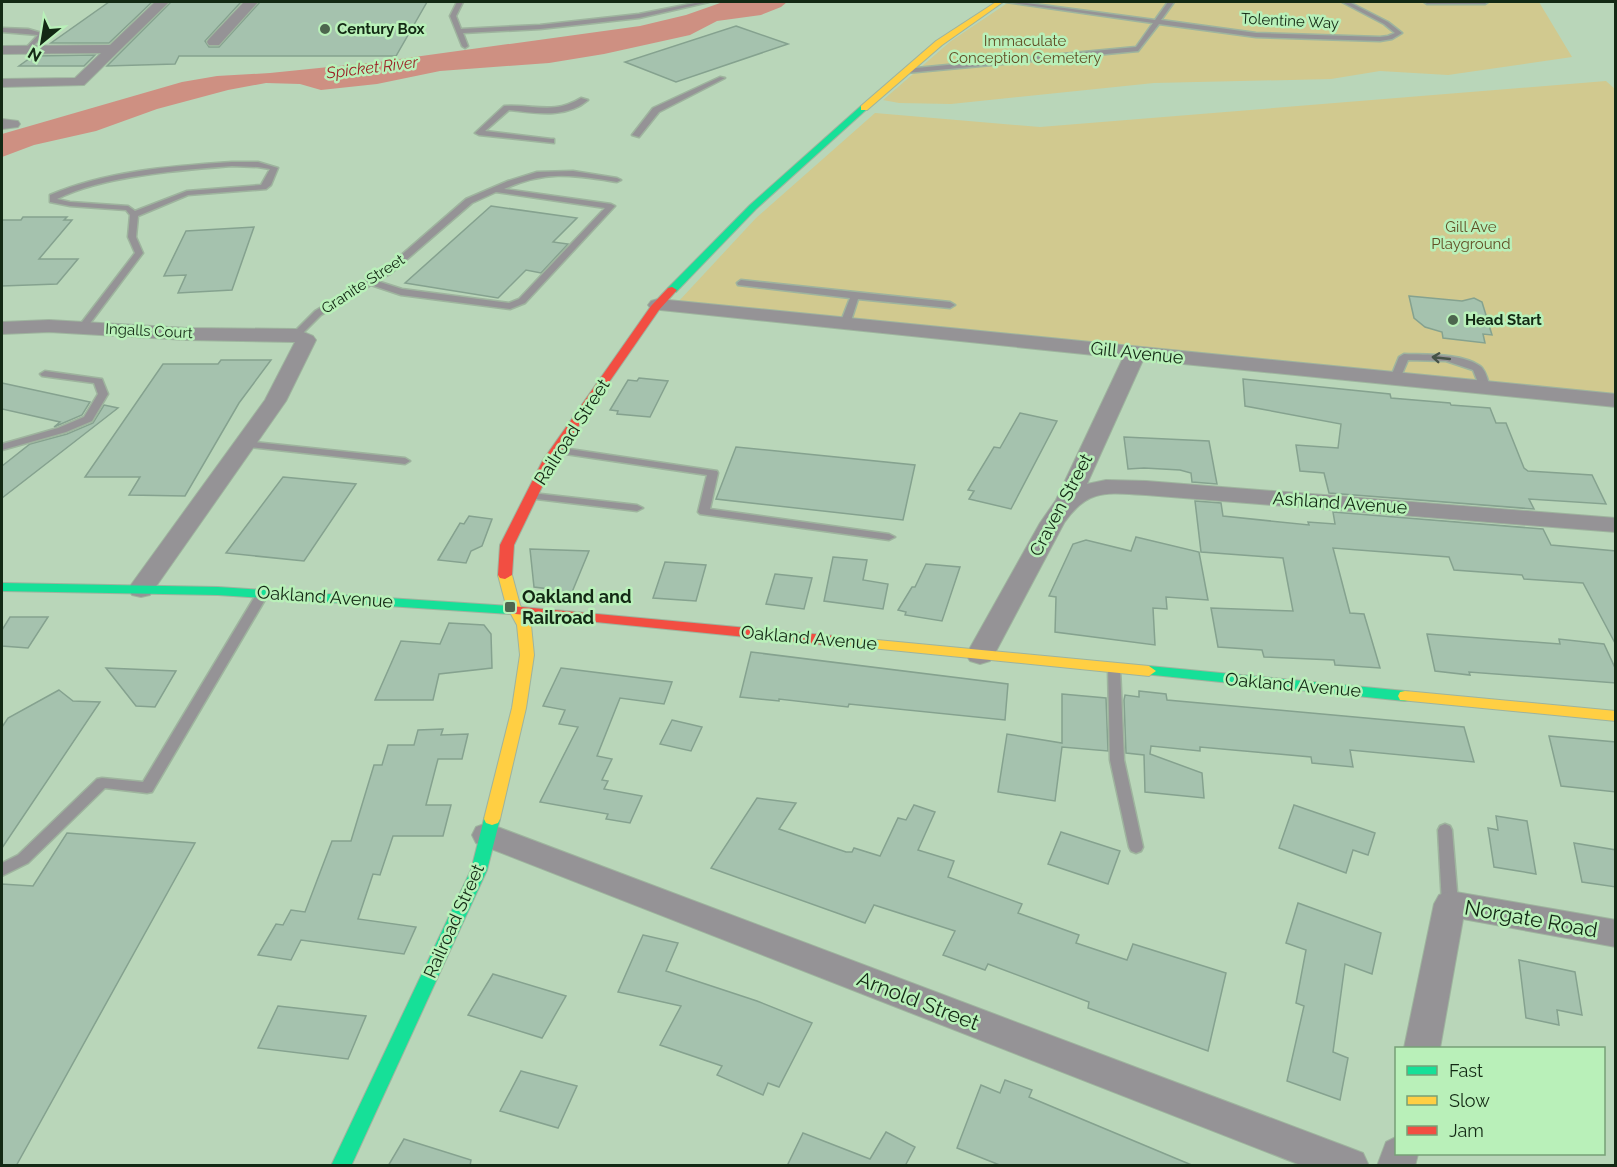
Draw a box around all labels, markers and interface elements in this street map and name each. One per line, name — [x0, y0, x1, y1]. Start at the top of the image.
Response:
street label: Tolentine Way — [1241, 9, 1339, 33]
north arrow — [12, 12, 72, 72]
place label: Century Box — [337, 20, 425, 38]
marker: Century Box — [318, 22, 332, 36]
park label: Immaculate Conception Cemetery — [949, 32, 1101, 67]
text: N — [25, 43, 45, 66]
water label: Spicket River — [324, 52, 419, 83]
park label: Gill Ave Playground — [1431, 218, 1511, 253]
street label: Granite Street — [318, 251, 408, 317]
place label: Head Start — [1465, 311, 1542, 329]
marker: Head Start — [1446, 313, 1460, 327]
street label: Ingalls Court — [105, 320, 193, 342]
street label: Gill Avenue — [1090, 337, 1185, 368]
one-way arrow — [1432, 352, 1452, 363]
street label: Railroad Street — [529, 375, 614, 489]
street label: Craven Street — [1025, 450, 1096, 560]
street label: Ashland Avenue — [1272, 487, 1408, 518]
street label: Oakland Avenue — [256, 581, 394, 612]
place label: Oakland and Railroad — [522, 586, 632, 628]
marker: Oakland and Railroad — [503, 600, 517, 614]
street label: Oakland Avenue — [740, 621, 878, 654]
street label: Oakland Avenue — [1224, 668, 1362, 701]
street label: Railroad Street — [419, 861, 488, 981]
street label: Norgate Road — [1463, 894, 1600, 943]
street label: Arnold Street — [854, 966, 983, 1035]
legend — [1395, 1047, 1605, 1155]
text: Fast — [1449, 1060, 1483, 1081]
text: Slow — [1449, 1090, 1490, 1111]
text: Jam — [1449, 1120, 1484, 1141]

